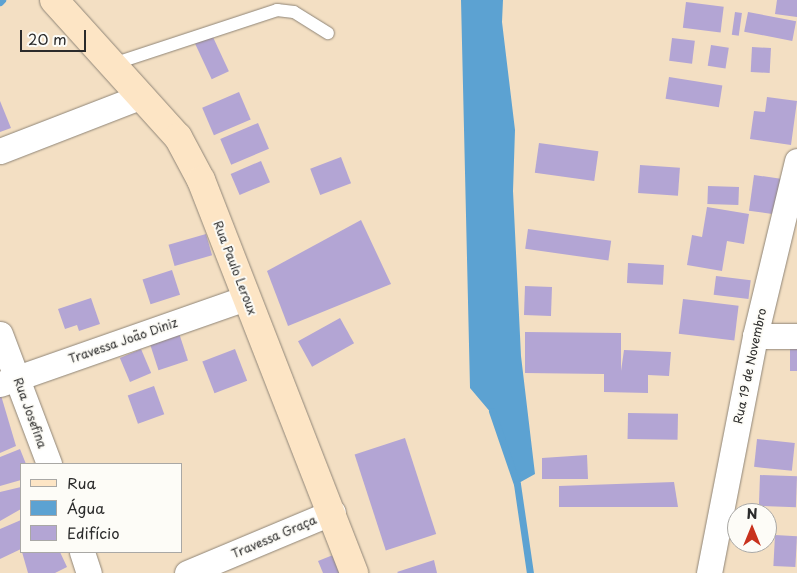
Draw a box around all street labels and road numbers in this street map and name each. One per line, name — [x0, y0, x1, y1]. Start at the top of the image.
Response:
street label: Rua Paulo Leroux — [210, 219, 260, 317]
street label: Rua 19 de Novembro — [731, 307, 769, 425]
street label: Travessa João Diniz — [66, 315, 180, 367]
street label: Rua Josefina — [10, 375, 50, 451]
street label: Travessa Graça — [229, 513, 319, 561]

